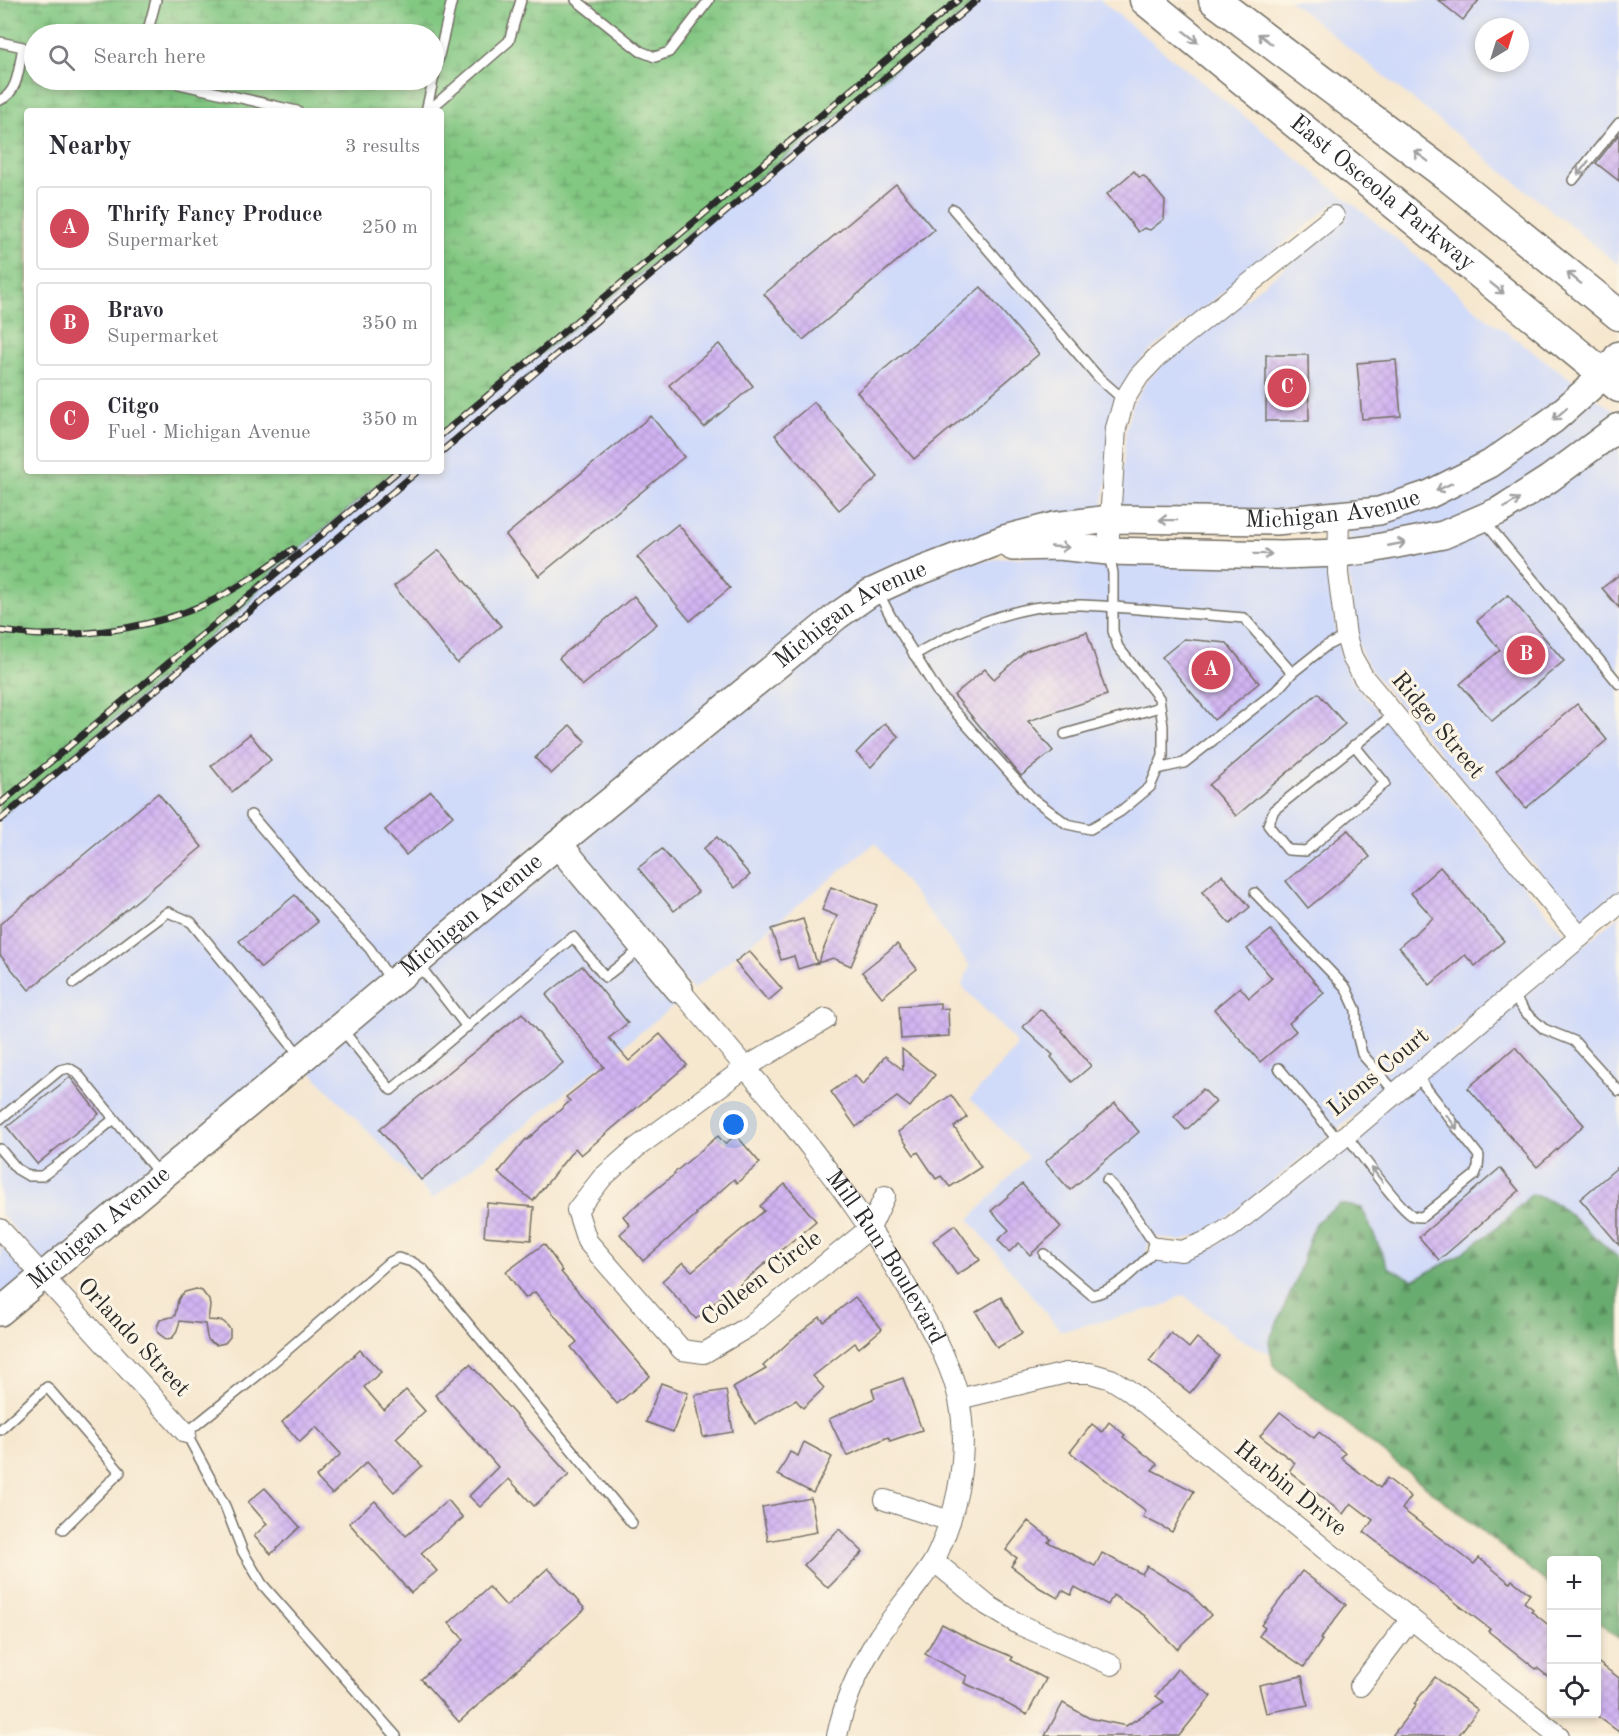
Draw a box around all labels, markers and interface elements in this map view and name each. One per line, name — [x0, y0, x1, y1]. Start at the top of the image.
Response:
north arrow — [1475, 18, 1529, 72]
search box — [24, 24, 444, 90]
one-way arrow — [1183, 30, 1198, 44]
one-way arrow — [1258, 33, 1274, 45]
icon: search — [45, 41, 78, 74]
text: Search here — [93, 46, 206, 68]
street label: East Osceola Parkway — [1285, 111, 1479, 276]
text: Nearby — [48, 134, 132, 160]
text: 3 results — [345, 137, 420, 157]
one-way arrow — [1414, 150, 1430, 162]
one-way arrow — [1577, 160, 1590, 176]
text: Thrify Fancy Produce — [107, 204, 323, 226]
text: A — [62, 218, 77, 238]
text: 250 m — [362, 218, 418, 238]
text: Supermarket — [107, 231, 218, 251]
one-way arrow — [1566, 272, 1582, 285]
one-way arrow — [1489, 282, 1505, 295]
text: Bravo — [107, 300, 164, 322]
text: B — [62, 314, 77, 334]
text: 350 m — [362, 314, 418, 334]
text: Supermarket — [107, 327, 218, 347]
pin: C — [1268, 366, 1306, 410]
text: Citgo — [107, 396, 159, 418]
one-way arrow — [1553, 407, 1568, 421]
text: C — [63, 410, 76, 430]
text: 350 m — [362, 410, 418, 430]
text: Fuel · Michigan Avenue — [107, 423, 310, 443]
one-way arrow — [1436, 481, 1453, 493]
street label: Michigan Avenue — [1245, 486, 1423, 533]
one-way arrow — [1503, 496, 1520, 508]
one-way arrow — [1159, 515, 1179, 526]
one-way arrow — [1387, 538, 1406, 549]
one-way arrow — [1050, 542, 1070, 553]
one-way arrow — [1253, 549, 1273, 560]
street label: Michigan Avenue — [770, 558, 930, 674]
pin: B — [1506, 632, 1546, 678]
pin: A — [1192, 648, 1230, 692]
street label: Ridge Street — [1386, 668, 1488, 784]
street label: Michigan Avenue — [396, 850, 548, 982]
street label: Lions Court — [1324, 1024, 1434, 1122]
your location — [719, 1110, 748, 1139]
one-way arrow — [1446, 1113, 1458, 1129]
street label: Michigan Avenue — [24, 1162, 175, 1295]
street label: Mill Run Boulevard — [821, 1166, 949, 1348]
one-way arrow — [1371, 1168, 1383, 1184]
street label: Colleen Circle — [698, 1226, 826, 1332]
street label: Orlando Street — [72, 1274, 194, 1402]
street label: Harbin Drive — [1229, 1437, 1351, 1541]
map controls — [1547, 1556, 1601, 1718]
button: + — [1547, 1556, 1601, 1610]
button: − — [1547, 1610, 1601, 1664]
button: locate — [1547, 1664, 1601, 1718]

